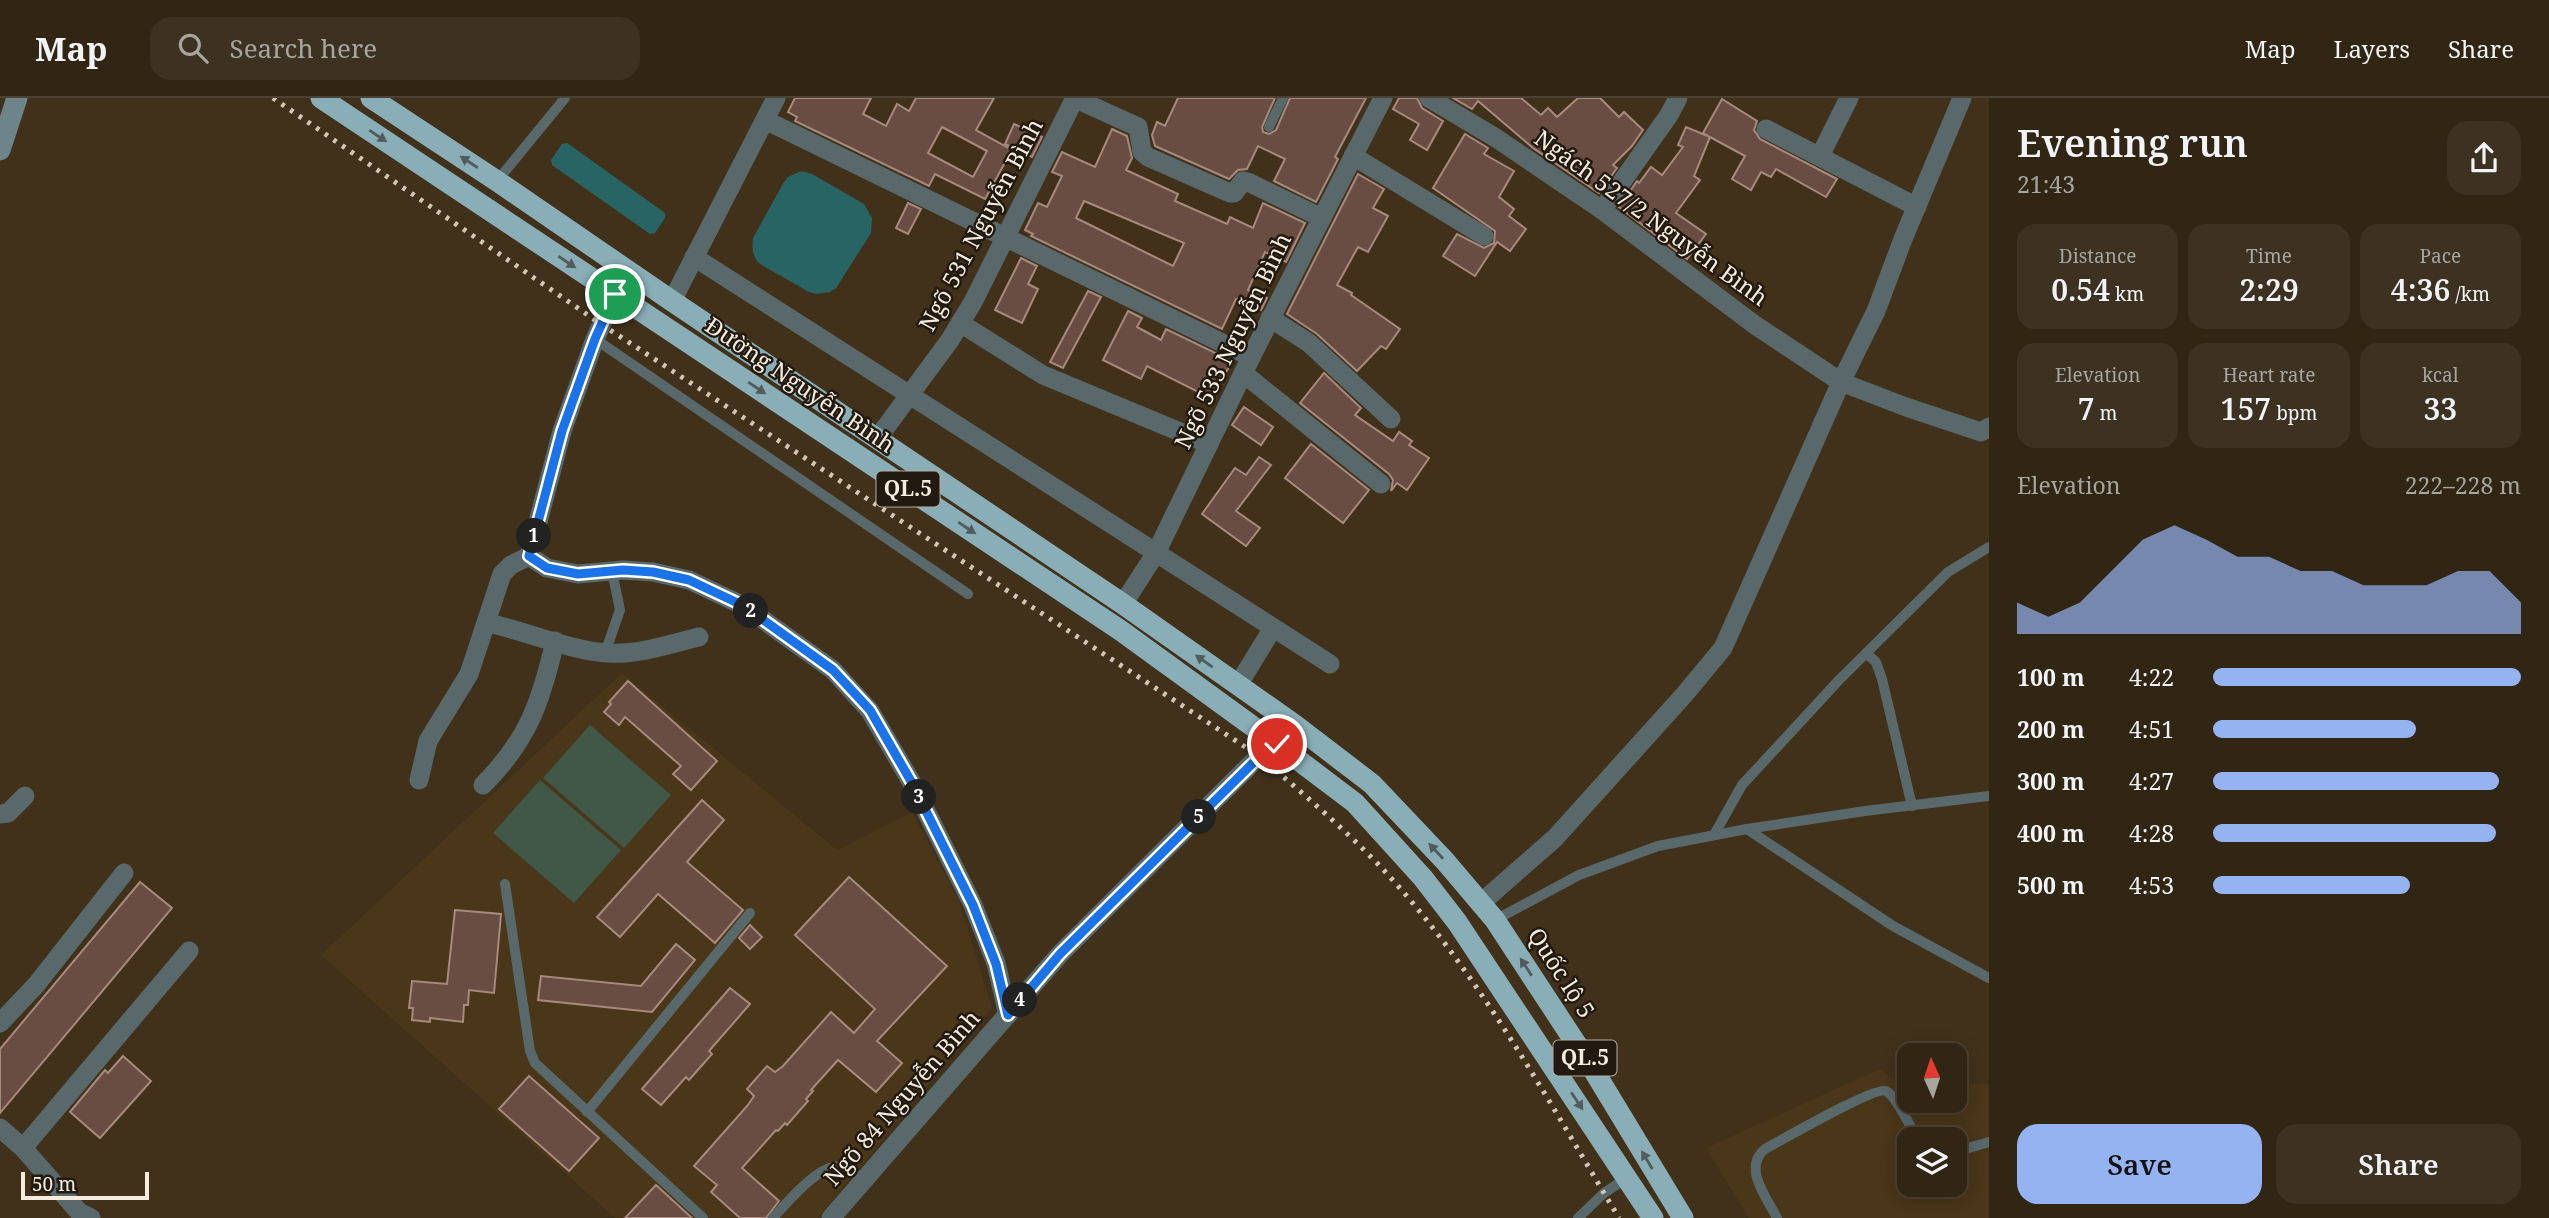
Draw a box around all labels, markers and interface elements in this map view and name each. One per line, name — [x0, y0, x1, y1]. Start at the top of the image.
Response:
search box — [150, 17, 640, 80]
text: Map — [35, 26, 108, 71]
icon: search — [174, 29, 212, 67]
text: Search here — [230, 30, 377, 66]
text: Map — [2245, 32, 2296, 65]
text: Layers — [2334, 32, 2410, 65]
text: Share — [2448, 32, 2514, 65]
street label: Ngõ 531 Nguyễn Bình — [911, 113, 1050, 336]
text: Evening run — [2017, 116, 2248, 168]
button: share — [2447, 121, 2521, 195]
street label: Ngách 527/2 Nguyễn Bình — [1528, 122, 1775, 313]
one-way arrow — [369, 129, 387, 143]
one-way arrow — [459, 156, 478, 169]
text: 21:43 — [2017, 168, 2075, 200]
street label: Ngõ 533 Nguyễn Bình — [1166, 227, 1298, 454]
text: Distance — [2059, 243, 2136, 269]
text: Time — [2246, 243, 2292, 269]
text: Pace — [2419, 243, 2461, 269]
one-way arrow — [558, 256, 577, 269]
pin — [585, 264, 645, 324]
text: 0.54 — [2051, 269, 2110, 310]
text: 2:29 — [2239, 269, 2299, 310]
text: 4:36 — [2391, 269, 2450, 310]
icon: arrive — [596, 275, 634, 313]
text: km — [2110, 281, 2144, 307]
text: /km — [2450, 281, 2490, 307]
street label: Đường Nguyễn Bình — [699, 309, 902, 460]
text: Elevation — [2055, 362, 2140, 388]
text: Heart rate — [2223, 362, 2315, 388]
text: kcal — [2422, 362, 2459, 388]
one-way arrow — [747, 382, 767, 395]
text: 7 — [2078, 388, 2095, 429]
text: 157 — [2221, 388, 2271, 429]
text: 33 — [2423, 388, 2457, 429]
text: m — [2095, 400, 2118, 426]
text: bpm — [2271, 400, 2317, 426]
text: Elevation — [2017, 469, 2121, 501]
text: 222–228 m — [2405, 469, 2521, 501]
road number: QL.5 — [876, 472, 940, 506]
pin: 1 — [516, 518, 552, 554]
one-way arrow — [957, 521, 976, 534]
text: 1 — [528, 522, 539, 548]
pin: 2 — [734, 594, 768, 628]
text: 2 — [745, 597, 756, 623]
one-way arrow — [1195, 654, 1213, 668]
text: 100 m — [2017, 661, 2085, 693]
text: 4:22 — [2129, 661, 2174, 693]
text: 200 m — [2017, 713, 2085, 745]
text: 4:51 — [2129, 713, 2174, 745]
pin — [1247, 714, 1307, 774]
icon: check — [1258, 725, 1296, 763]
text: 300 m — [2017, 765, 2085, 797]
text: 4:27 — [2129, 765, 2174, 797]
pin: 3 — [902, 780, 936, 814]
text: 3 — [913, 783, 924, 809]
pin: 5 — [1182, 800, 1216, 834]
text: 5 — [1193, 803, 1204, 829]
text: 400 m — [2017, 817, 2085, 849]
text: 4:28 — [2129, 817, 2174, 849]
one-way arrow — [1428, 842, 1444, 860]
text: 500 m — [2017, 869, 2085, 901]
text: 4:53 — [2129, 869, 2174, 901]
street label: Quốc lộ 5 — [1521, 921, 1603, 1024]
one-way arrow — [1519, 958, 1532, 977]
pin: 4 — [1002, 982, 1038, 1018]
text: 4 — [1014, 986, 1025, 1012]
street label: Ngõ 84 Nguyễn Bình — [816, 1003, 987, 1192]
road number: QL.5 — [1554, 1040, 1616, 1076]
north arrow — [1897, 1043, 1967, 1113]
map controls — [1897, 1043, 1967, 1197]
one-way arrow — [1570, 1092, 1584, 1110]
button: Save — [2017, 1124, 2262, 1204]
button: Share — [2276, 1124, 2521, 1204]
button: layers — [1897, 1127, 1967, 1197]
one-way arrow — [1641, 1150, 1654, 1169]
scale bar — [21, 1169, 149, 1201]
text: 50 m — [32, 1171, 76, 1197]

